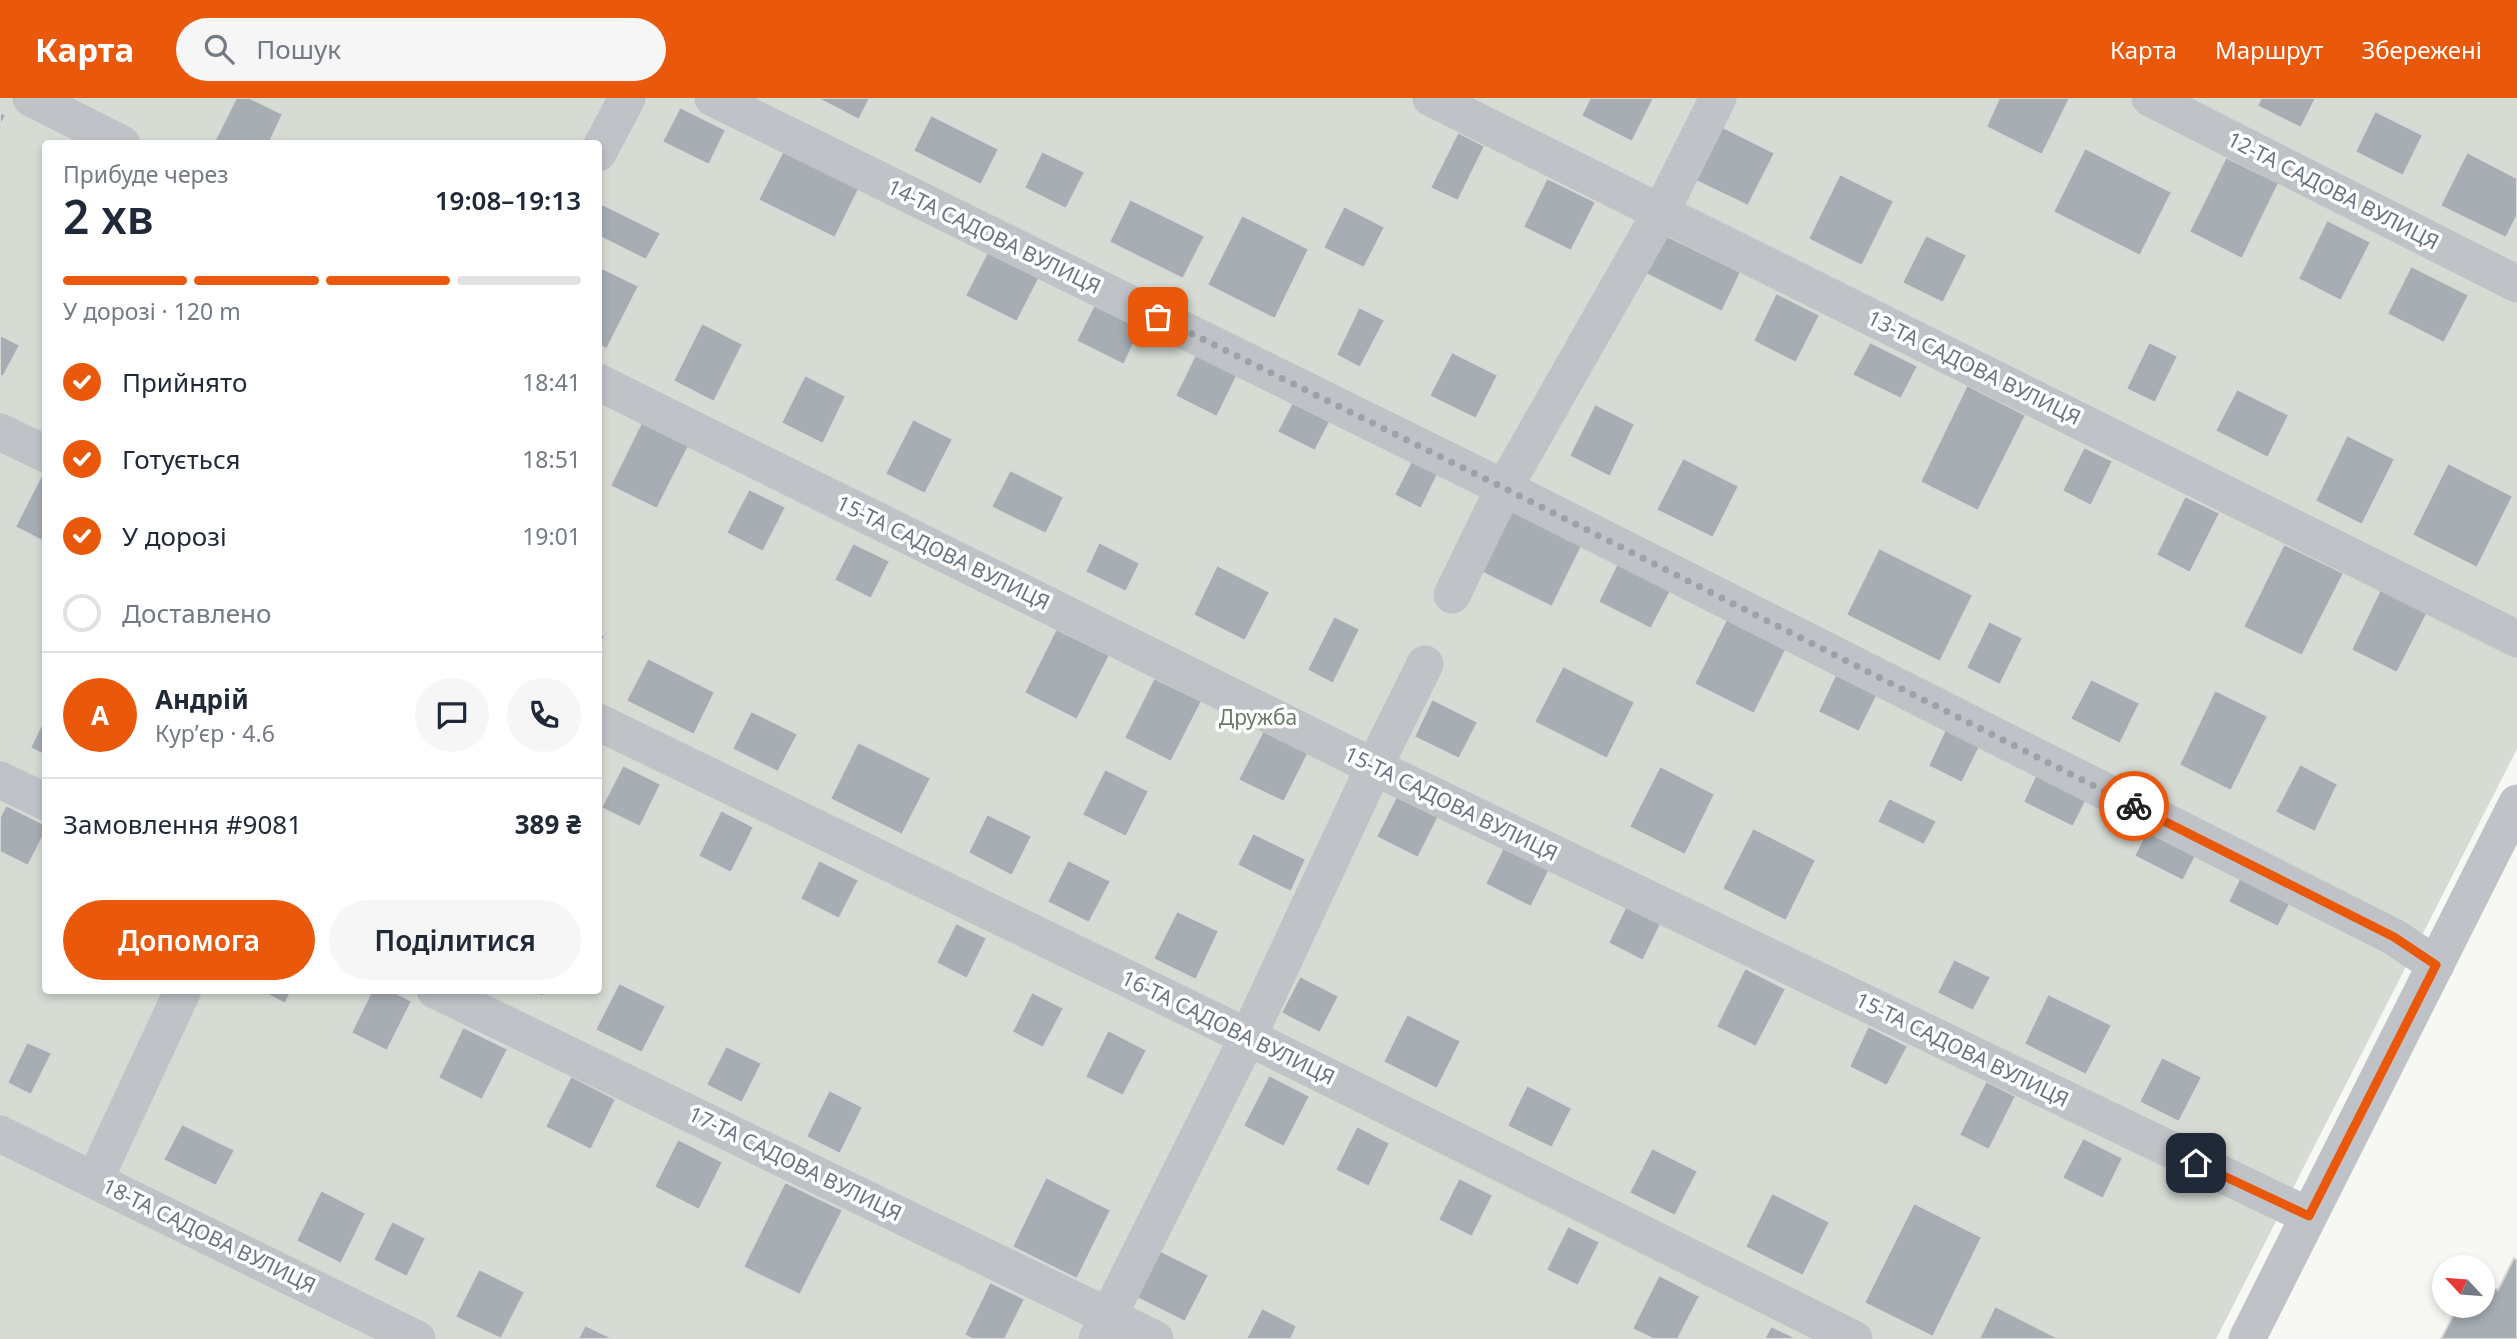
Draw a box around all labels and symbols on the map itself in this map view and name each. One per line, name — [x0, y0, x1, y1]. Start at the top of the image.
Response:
street label: 12-ТА САДОВА ВУЛИЦЯ — [2223, 125, 2444, 256]
street label: 14-ТА САДОВА ВУЛИЦЯ — [883, 172, 1106, 300]
pin — [1128, 287, 1188, 347]
street label: 13-ТА САДОВА ВУЛИЦЯ — [1863, 303, 2086, 431]
street label: 15-ТА САДОВА ВУЛИЦЯ — [832, 488, 1055, 616]
park label: Дружба — [1219, 703, 1297, 731]
street label: 15-ТА САДОВА ВУЛИЦЯ — [1340, 739, 1563, 867]
courier — [2099, 771, 2169, 841]
street label: 16-ТА САДОВА ВУЛИЦЯ — [1117, 963, 1340, 1091]
street label: 15-ТА САДОВА ВУЛИЦЯ — [1851, 985, 2074, 1113]
street label: 17-ТА САДОВА ВУЛИЦЯ — [684, 1099, 907, 1227]
pin — [2166, 1133, 2226, 1193]
street label: 18-ТА САДОВА ВУЛИЦЯ — [98, 1171, 321, 1299]
north arrow — [2432, 1255, 2496, 1318]

